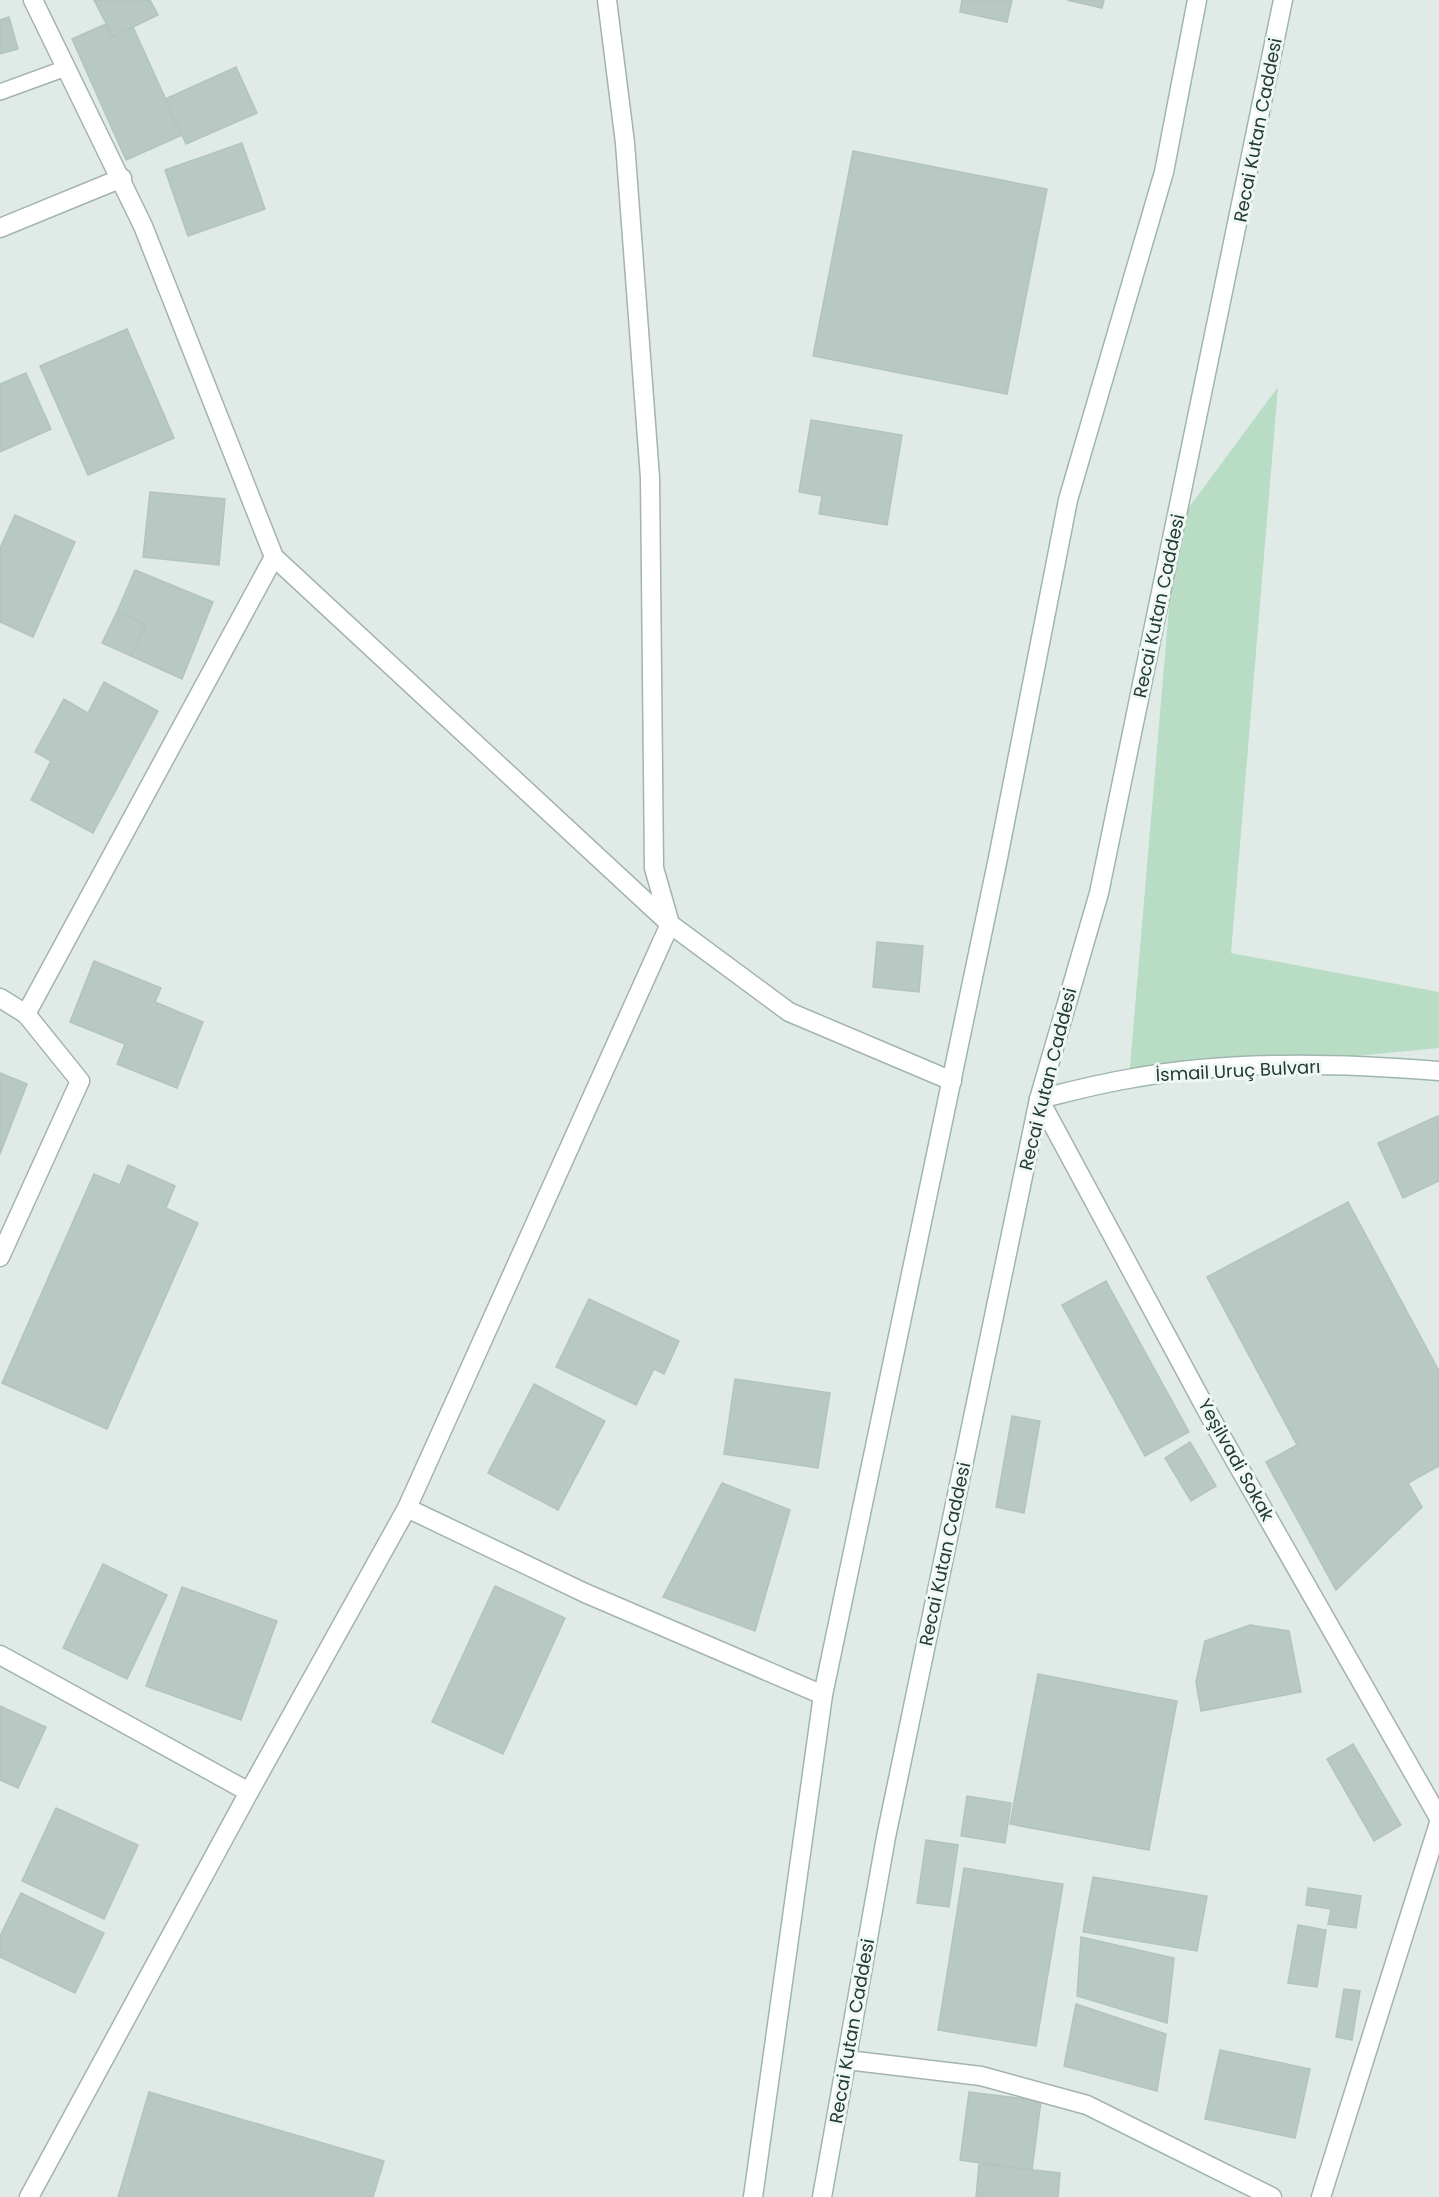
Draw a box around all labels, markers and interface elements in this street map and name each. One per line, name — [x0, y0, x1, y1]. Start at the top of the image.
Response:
street label: Recai Kutan Caddesi — [1227, 36, 1288, 224]
street label: Recai Kutan Caddesi — [1127, 512, 1190, 700]
street label: Recai Kutan Caddesi — [1013, 985, 1082, 1173]
street label: İsmail Uruç Bulvarı — [1155, 1054, 1321, 1087]
street label: Yeşilvadi Sokak — [1192, 1394, 1281, 1526]
street label: Recai Kutan Caddesi — [913, 1460, 976, 1648]
street label: Recai Kutan Caddesi — [823, 1937, 880, 2125]

